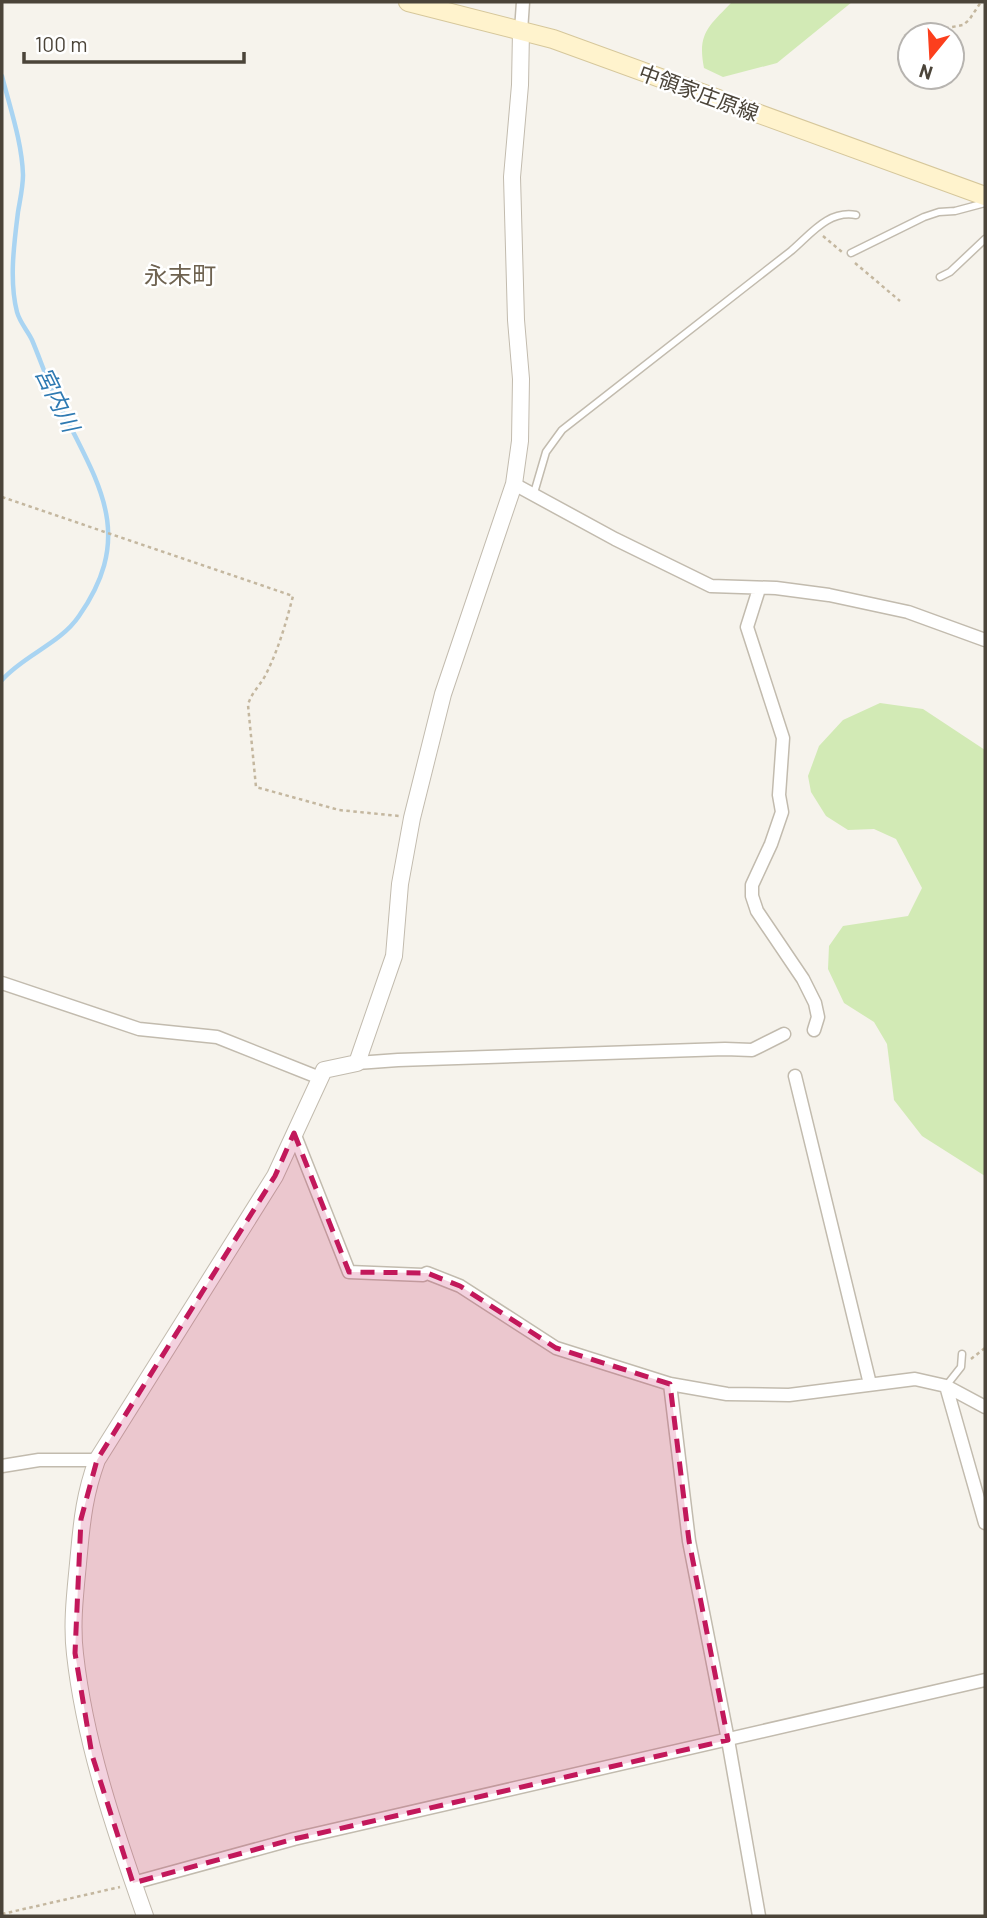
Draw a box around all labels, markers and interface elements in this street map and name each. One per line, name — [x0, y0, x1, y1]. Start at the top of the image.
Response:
scale bar — [24, 21, 245, 65]
north arrow — [896, 21, 966, 91]
text: 100 m — [35, 31, 88, 56]
street label: 中領家庄原線 — [636, 59, 762, 125]
text: N — [916, 60, 935, 86]
district label: 永末町 — [144, 260, 216, 289]
water label: 宮内川 — [30, 362, 87, 439]

